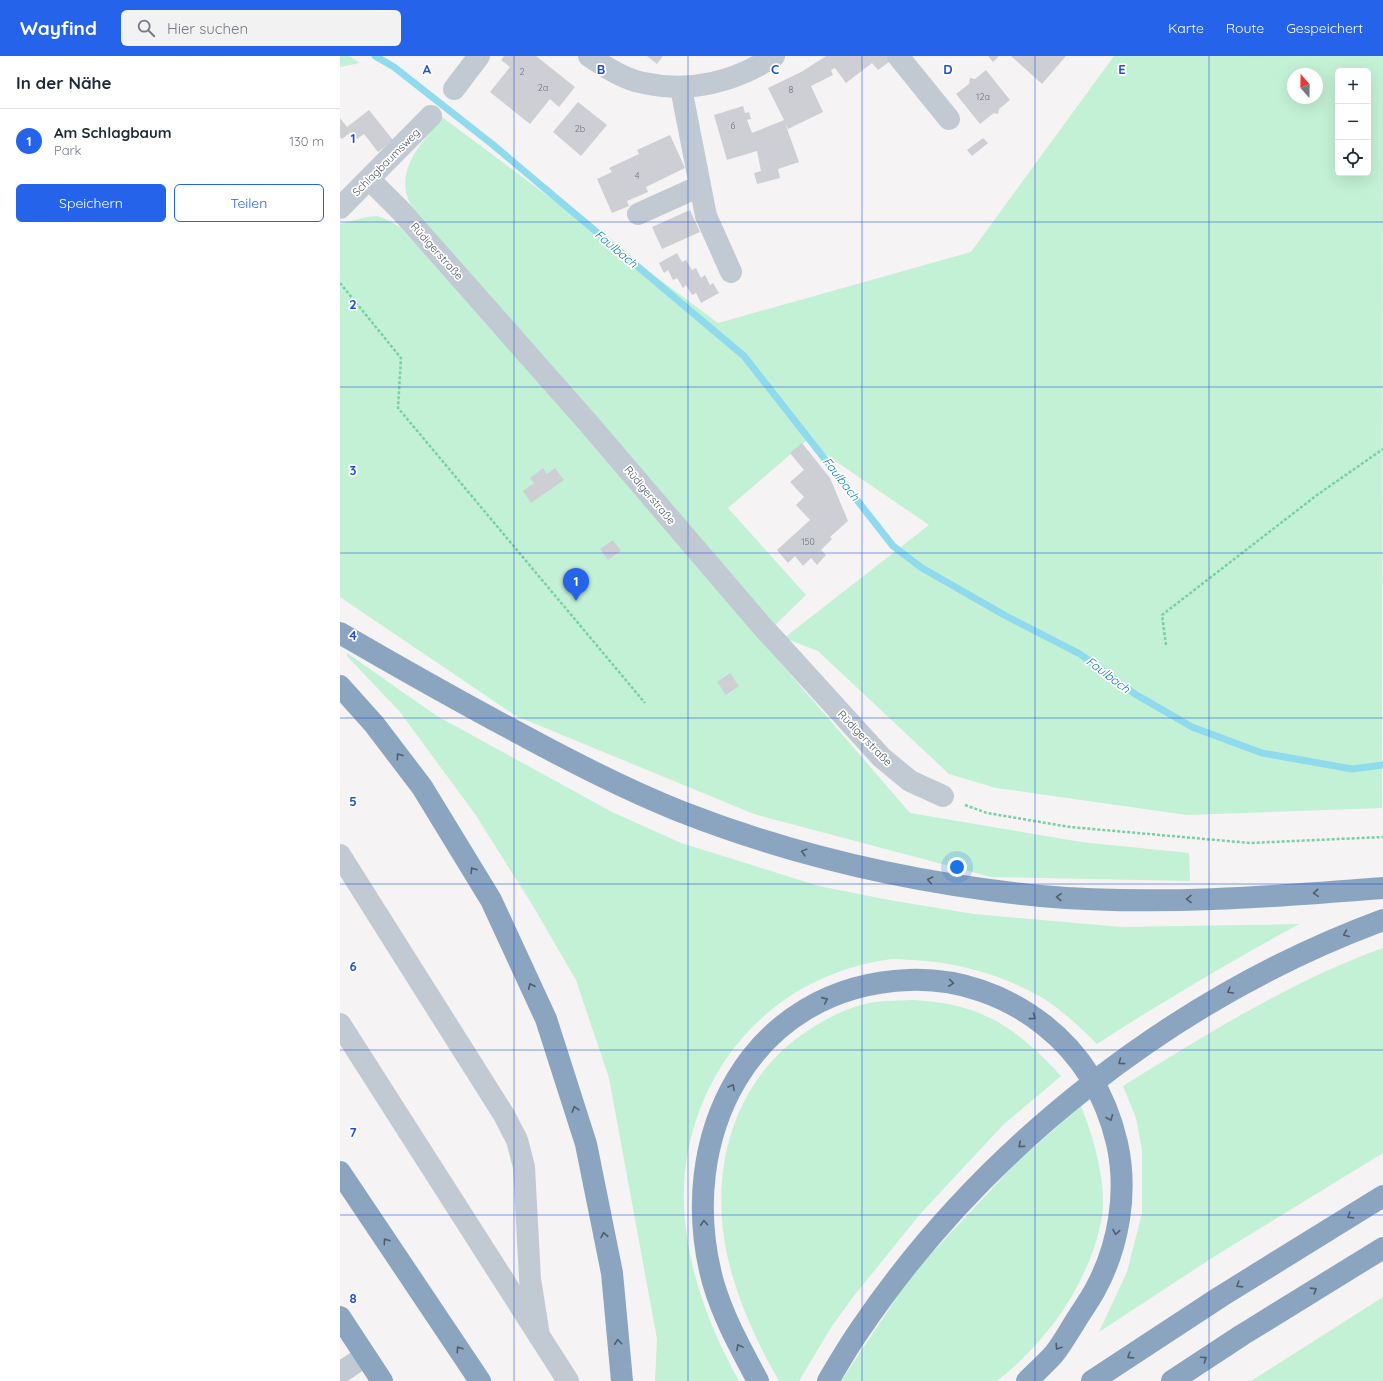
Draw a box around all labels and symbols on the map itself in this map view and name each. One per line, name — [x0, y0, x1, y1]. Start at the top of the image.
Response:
text: A — [423, 61, 432, 77]
text: B — [597, 61, 605, 77]
text: C — [771, 61, 779, 77]
text: D — [943, 61, 953, 77]
text: E — [1118, 61, 1126, 77]
house number: 2 — [520, 66, 525, 77]
north arrow — [1287, 68, 1323, 104]
house number: 2a — [538, 82, 548, 93]
house number: 8 — [789, 84, 794, 95]
house number: 12a — [976, 91, 990, 102]
house number: 6 — [731, 120, 736, 131]
house number: 2b — [575, 123, 586, 134]
street label: Schlagbaumsweg — [349, 125, 423, 199]
text: 1 — [350, 130, 356, 146]
house number: 4 — [635, 170, 640, 181]
street label: Rüdigerstraße — [408, 219, 466, 283]
water label: Faulbach — [592, 227, 641, 271]
text: 2 — [349, 296, 357, 312]
water label: Faulbach — [820, 454, 863, 503]
text: 3 — [350, 462, 357, 478]
street label: Rüdigerstraße — [621, 463, 679, 527]
house number: 150 — [801, 536, 815, 547]
pin: 1 — [563, 568, 589, 601]
text: 4 — [349, 627, 357, 643]
water label: Faulbach — [1083, 653, 1133, 696]
street label: Rüdigerstraße — [835, 707, 895, 769]
one-way arrow — [396, 754, 403, 761]
text: 5 — [349, 793, 357, 809]
one-way arrow — [800, 848, 807, 856]
your location — [947, 857, 967, 877]
one-way arrow — [470, 867, 477, 874]
one-way arrow — [927, 877, 933, 885]
one-way arrow — [1313, 889, 1319, 897]
one-way arrow — [1056, 892, 1062, 901]
one-way arrow — [1186, 895, 1192, 903]
one-way arrow — [1343, 929, 1350, 937]
text: 6 — [349, 958, 357, 974]
one-way arrow — [948, 978, 954, 987]
one-way arrow — [528, 983, 536, 991]
one-way arrow — [1227, 987, 1234, 994]
one-way arrow — [821, 996, 828, 1004]
one-way arrow — [1029, 1012, 1036, 1019]
one-way arrow — [1118, 1057, 1125, 1065]
one-way arrow — [727, 1084, 734, 1091]
one-way arrow — [571, 1105, 580, 1112]
one-way arrow — [1106, 1115, 1114, 1122]
text: 7 — [349, 1124, 357, 1140]
one-way arrow — [1018, 1140, 1026, 1147]
one-way arrow — [1347, 1211, 1354, 1218]
one-way arrow — [700, 1220, 709, 1226]
one-way arrow — [1112, 1229, 1121, 1235]
one-way arrow — [601, 1232, 609, 1238]
one-way arrow — [384, 1238, 391, 1245]
one-way arrow — [1237, 1280, 1244, 1287]
one-way arrow — [1310, 1287, 1317, 1295]
text: 8 — [349, 1290, 357, 1306]
one-way arrow — [614, 1339, 623, 1345]
one-way arrow — [737, 1343, 744, 1351]
one-way arrow — [1056, 1343, 1063, 1350]
one-way arrow — [456, 1346, 463, 1353]
one-way arrow — [1128, 1351, 1135, 1358]
one-way arrow — [1200, 1357, 1207, 1364]

